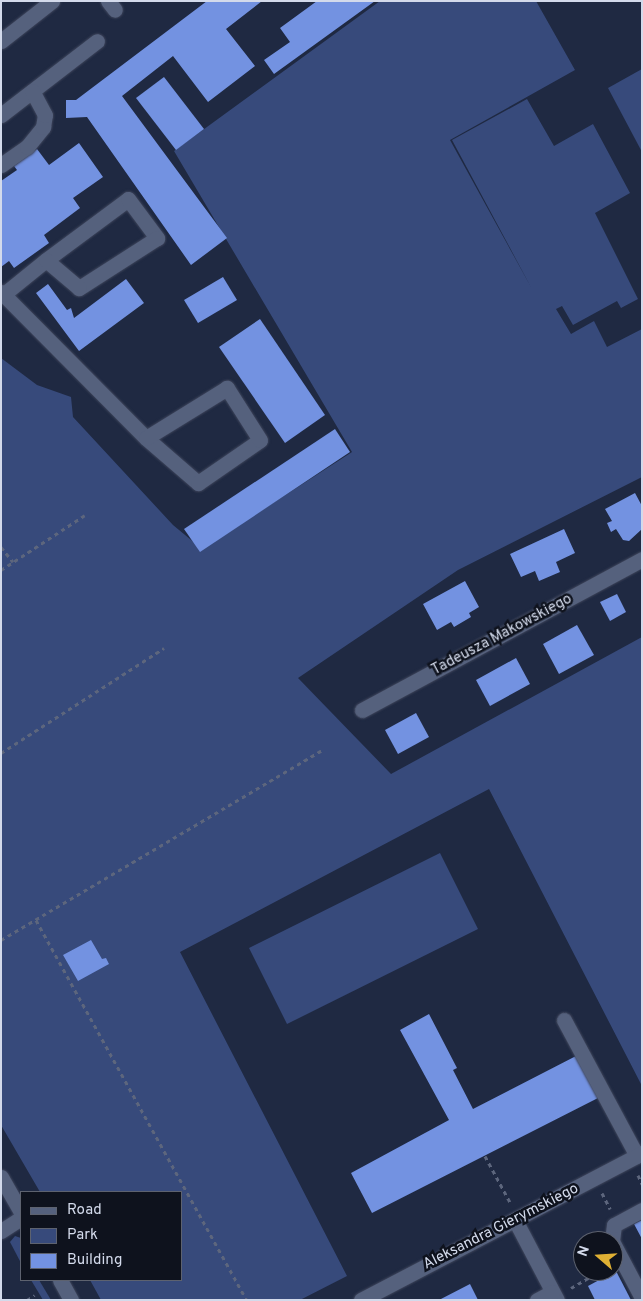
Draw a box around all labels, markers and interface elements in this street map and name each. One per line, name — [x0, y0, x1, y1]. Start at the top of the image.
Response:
street label: Tadeusza Makowskiego — [429, 590, 575, 680]
street label: Aleksandra Gierymskiego — [420, 1180, 582, 1274]
legend — [20, 1191, 182, 1281]
text: Road — [67, 1201, 102, 1220]
text: Park — [67, 1226, 98, 1245]
north arrow — [573, 1231, 623, 1281]
text: N — [575, 1244, 594, 1259]
text: Building — [67, 1251, 122, 1270]

